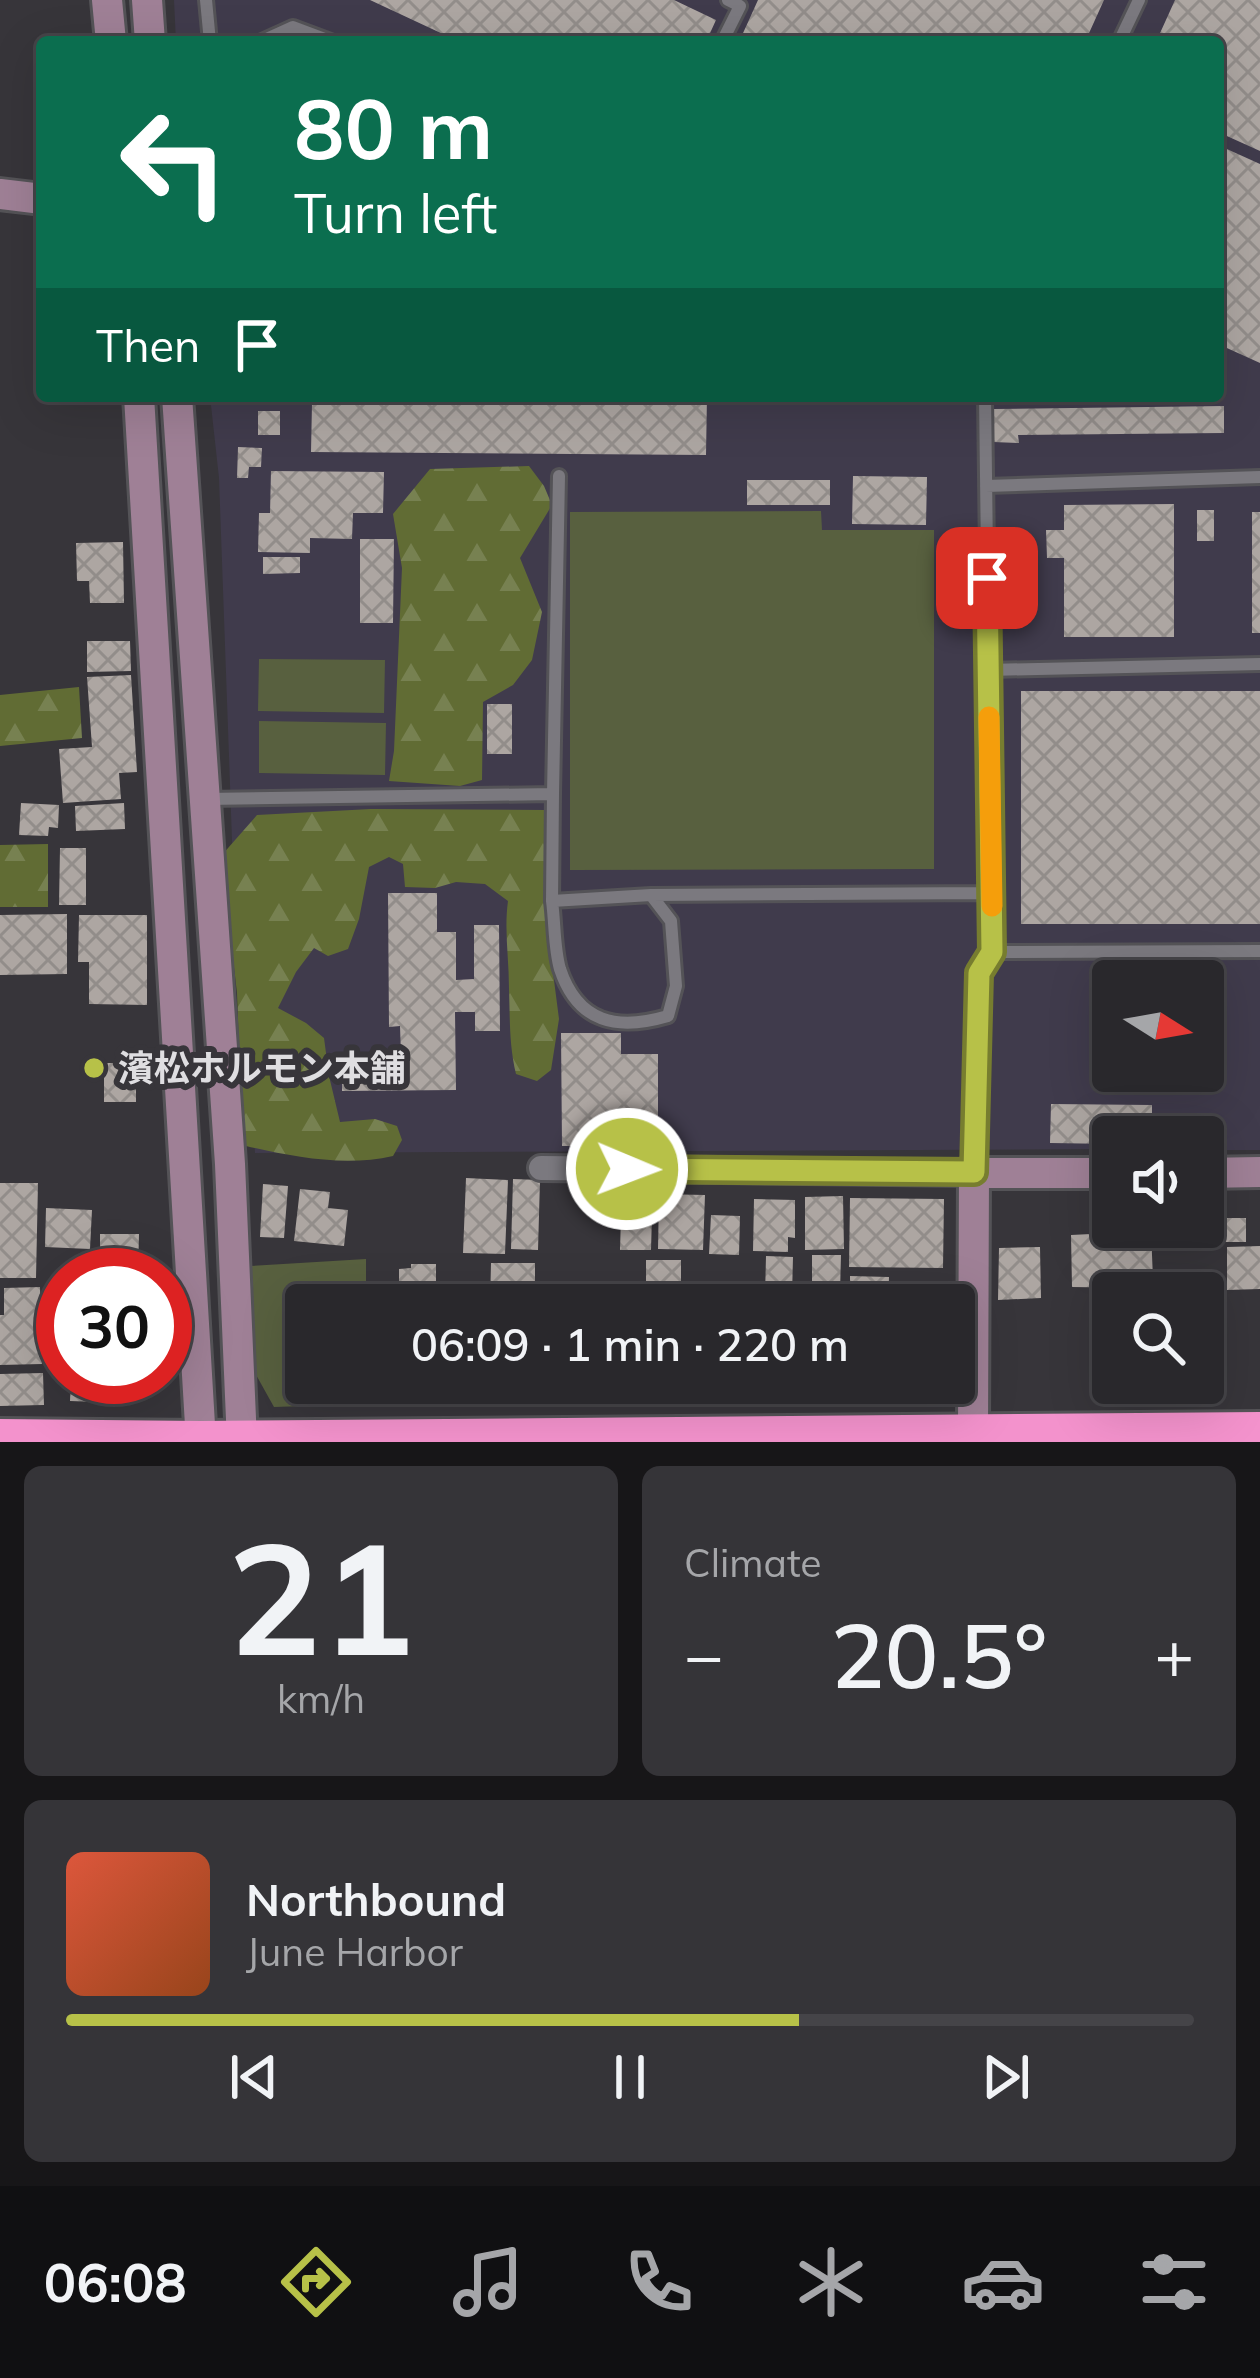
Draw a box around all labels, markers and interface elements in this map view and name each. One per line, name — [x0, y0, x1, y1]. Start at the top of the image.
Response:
text: 80 m — [294, 75, 493, 180]
icon: left — [96, 84, 252, 240]
text: Turn left — [294, 179, 497, 247]
icon: arrive — [224, 312, 290, 378]
text: Then — [96, 317, 200, 373]
pin — [936, 527, 1038, 629]
icon: arrive — [954, 545, 1020, 611]
north arrow — [1092, 960, 1224, 1092]
map controls — [1092, 960, 1224, 1404]
place label: 濱松ホルモン本舗 — [118, 1045, 406, 1090]
marker: 濱松ホルモン本舗 — [81, 1055, 107, 1081]
position arrow — [564, 1106, 690, 1232]
button: sound — [1092, 1116, 1224, 1248]
speed limit sign: 30 — [36, 1248, 192, 1404]
button: search — [1092, 1272, 1224, 1404]
text: 06:09 · 1 min · 220 m — [411, 1316, 849, 1372]
text: 21 — [227, 1498, 415, 1694]
text: Climate — [684, 1538, 822, 1587]
text: 20.5° — [830, 1598, 1048, 1711]
text: − — [684, 1613, 724, 1696]
text: + — [1154, 1613, 1194, 1696]
text: km/h — [277, 1674, 365, 1723]
text: Northbound — [246, 1871, 506, 1927]
text: June Harbor — [246, 1927, 463, 1976]
icon: previous — [221, 2044, 287, 2110]
icon: pause — [597, 2044, 663, 2110]
icon: next — [973, 2044, 1039, 2110]
icon: directions — [274, 2240, 358, 2324]
icon: music — [446, 2240, 530, 2324]
icon: phone — [617, 2240, 701, 2324]
icon: climate — [789, 2240, 873, 2324]
icon: car — [961, 2240, 1045, 2324]
icon: filters — [1132, 2240, 1216, 2324]
text: 06:08 — [44, 2248, 187, 2316]

